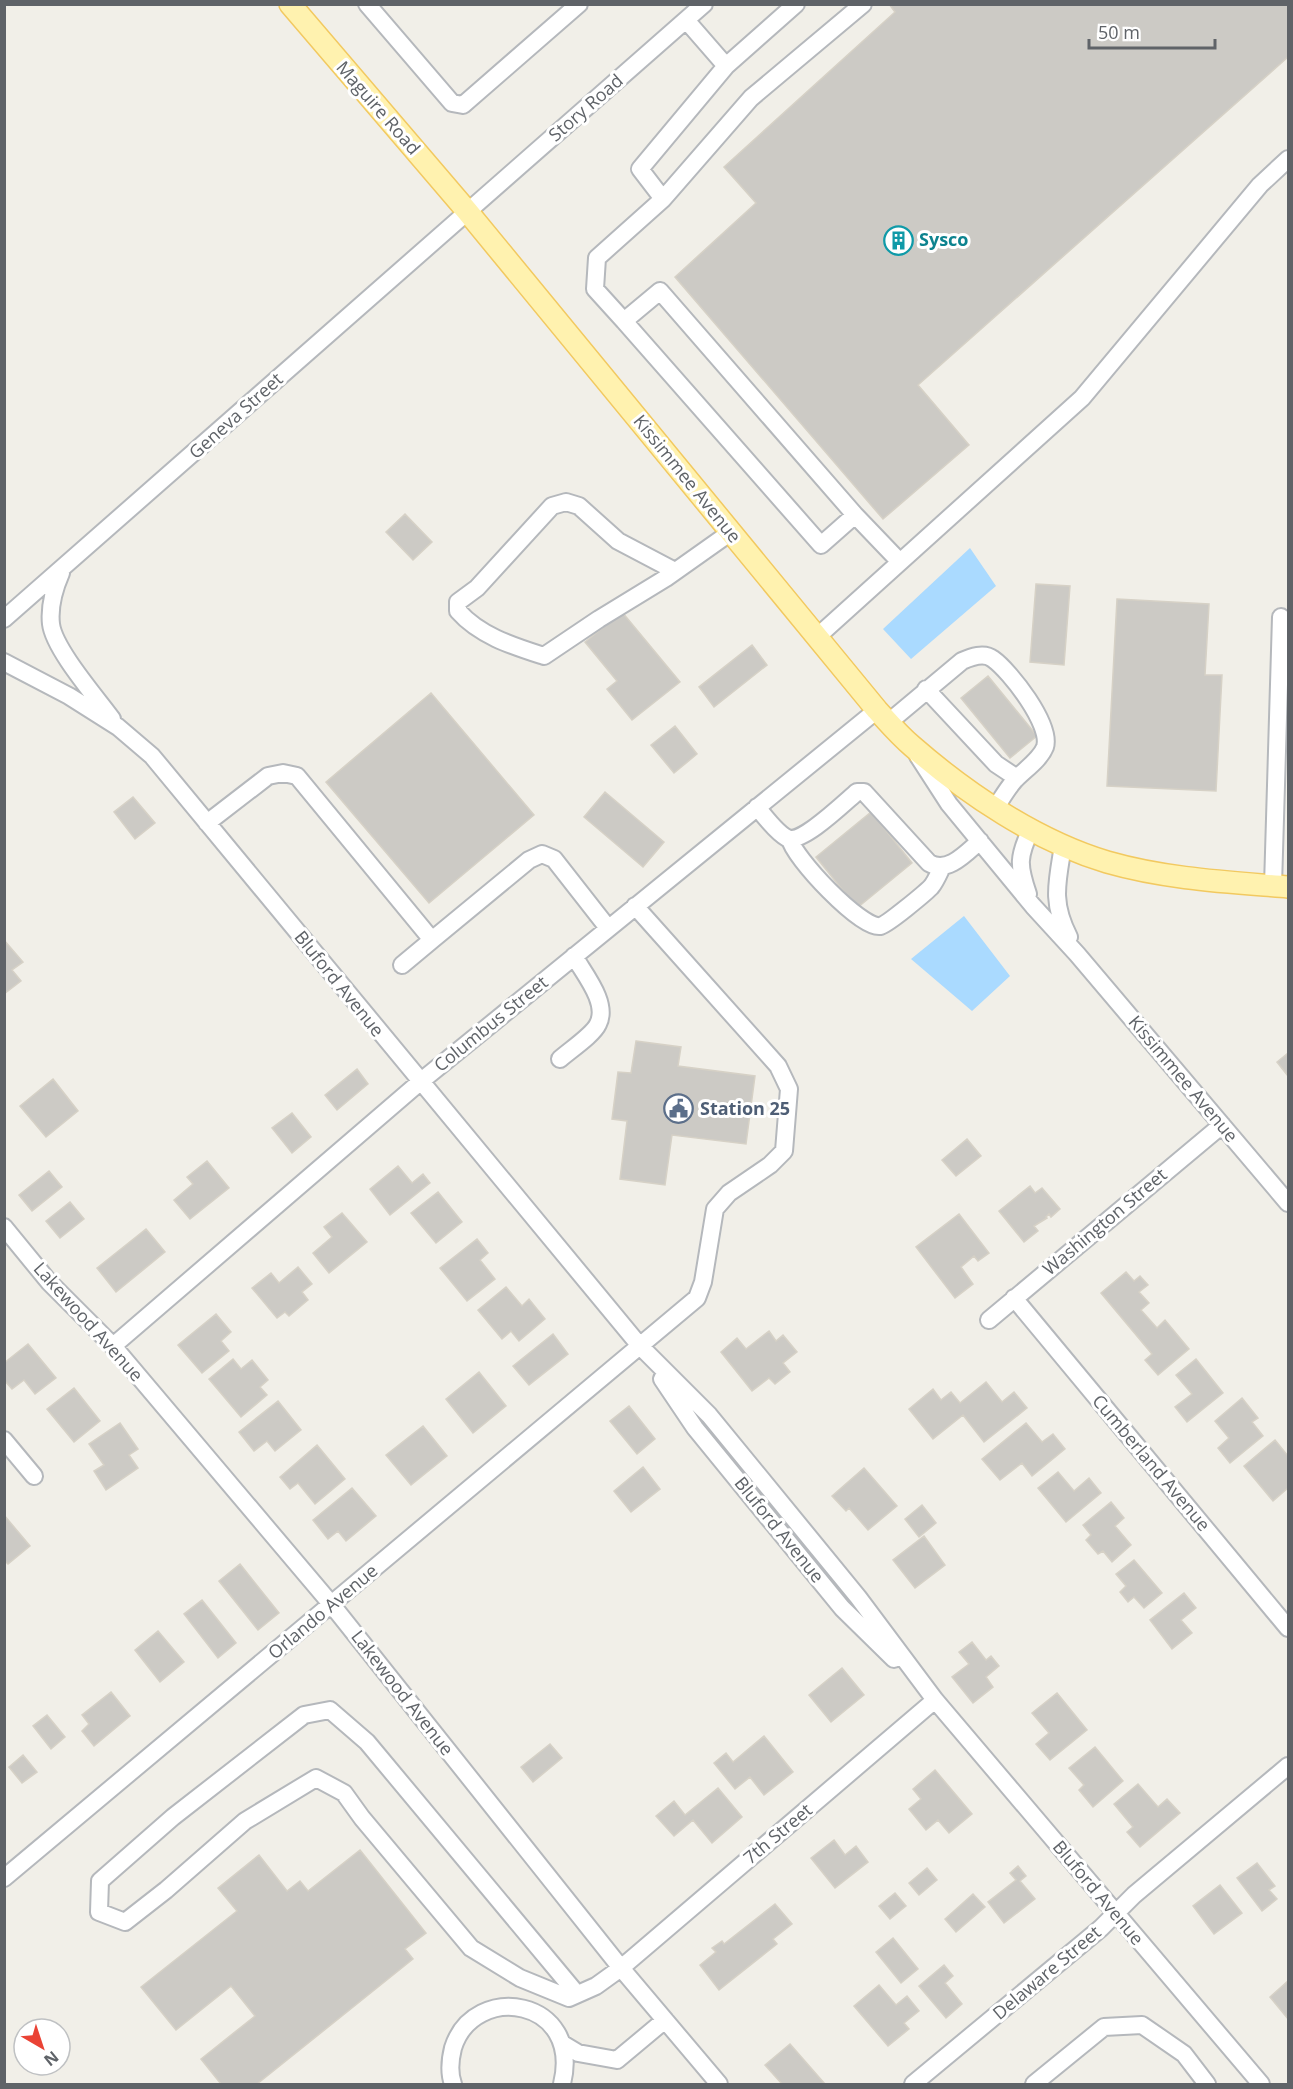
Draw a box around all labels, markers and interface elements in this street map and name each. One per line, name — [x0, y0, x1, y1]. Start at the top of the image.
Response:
scale bar — [1089, 12, 1215, 50]
text: 50 m — [1098, 20, 1140, 44]
street label: Maguire Road — [331, 55, 426, 159]
street label: Story Road — [543, 68, 628, 146]
building icon: Sysco — [882, 224, 914, 256]
place label: Sysco — [919, 227, 969, 251]
street label: Geneva Street — [183, 367, 287, 464]
street label: Kissimmee Avenue — [629, 409, 747, 547]
street label: Bluford Avenue — [290, 925, 390, 1041]
street label: Columbus Street — [428, 970, 552, 1077]
street label: Kissimmee Avenue — [1124, 1010, 1244, 1147]
public building icon: Station 25 — [663, 1093, 695, 1125]
place label: Station 25 — [700, 1096, 790, 1120]
street label: Washington Street — [1037, 1162, 1171, 1280]
street label: Lakewood Avenue — [29, 1256, 149, 1386]
street label: Cumberland Avenue — [1087, 1389, 1216, 1536]
street label: Bluford Avenue — [730, 1471, 830, 1587]
street label: Orlando Avenue — [263, 1558, 382, 1664]
street label: Lakewood Avenue — [346, 1625, 459, 1760]
street label: 7th Street — [738, 1797, 817, 1869]
street label: Bluford Avenue — [1048, 1835, 1150, 1950]
street label: Delaware Street — [987, 1920, 1105, 2025]
north arrow — [12, 2017, 72, 2077]
text: N — [39, 2046, 63, 2071]

